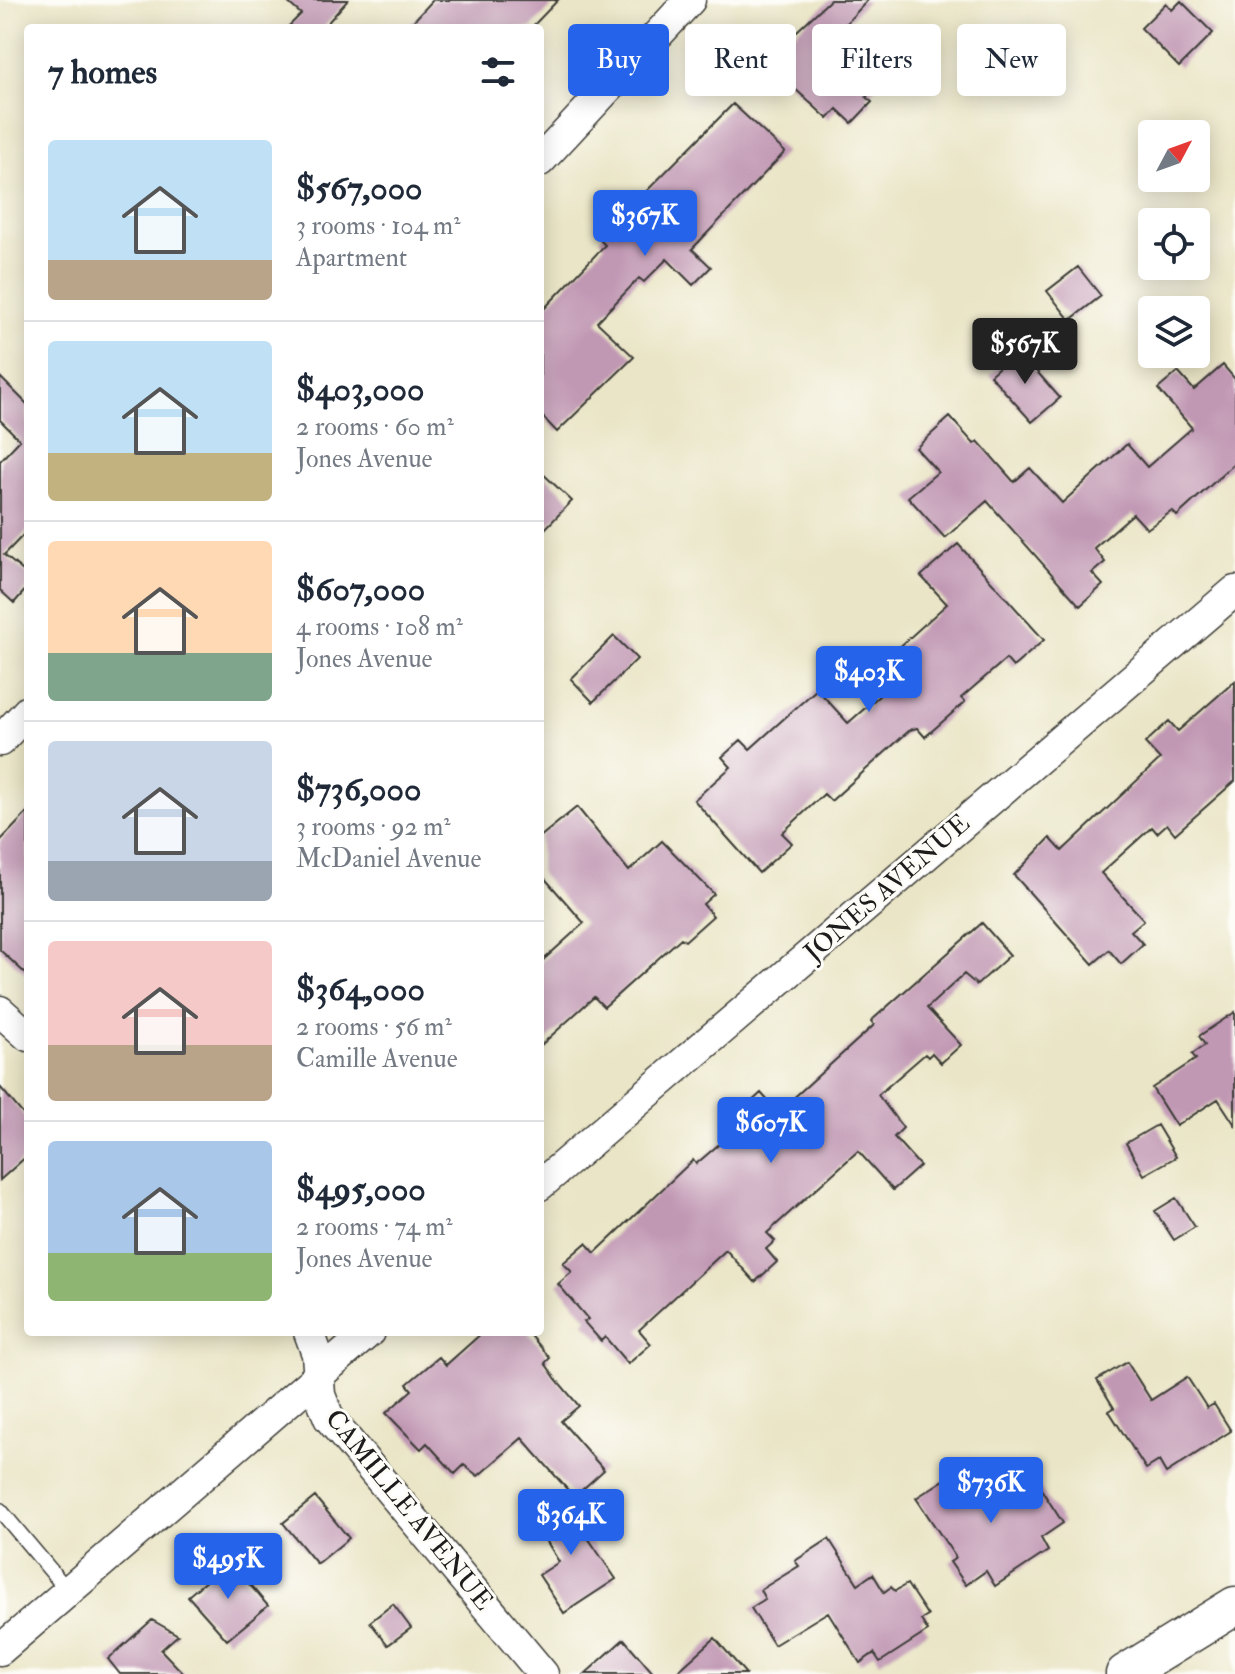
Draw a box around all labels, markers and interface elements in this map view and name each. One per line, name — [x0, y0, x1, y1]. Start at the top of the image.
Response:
chip: Buy — [568, 24, 669, 96]
chip: Rent — [685, 24, 796, 96]
chip: Filters — [812, 24, 941, 96]
chip: New — [957, 24, 1066, 96]
icon: filters — [476, 50, 520, 94]
text: 7 homes — [48, 51, 157, 94]
north arrow — [1138, 120, 1210, 192]
map controls — [1138, 120, 1210, 368]
text: $567,000 — [296, 167, 423, 210]
icon: home — [112, 172, 208, 268]
pin: $367K — [589, 190, 701, 258]
text: $367K — [611, 200, 679, 232]
button: locate — [1138, 208, 1210, 280]
text: 3 rooms · 104 m² — [296, 210, 461, 242]
text: Apartment — [296, 242, 407, 274]
button: layers — [1138, 296, 1210, 368]
pin: $567K — [969, 318, 1081, 386]
text: $567K — [990, 328, 1060, 360]
text: $403,000 — [296, 368, 424, 411]
icon: home — [112, 373, 208, 469]
text: 2 rooms · 60 m² — [296, 411, 454, 443]
text: Jones Avenue — [296, 443, 432, 475]
text: $607,000 — [296, 568, 425, 611]
icon: home — [112, 573, 208, 669]
text: 4 rooms · 108 m² — [296, 611, 463, 643]
text: Jones Avenue — [296, 643, 432, 675]
pin: $403K — [813, 646, 925, 714]
text: $403K — [834, 656, 904, 688]
text: $736,000 — [296, 768, 421, 811]
icon: home — [112, 773, 208, 869]
street label: JONES AVENUE — [797, 807, 976, 969]
text: 3 rooms · 92 m² — [296, 811, 451, 843]
text: McDaniel Avenue — [296, 843, 481, 875]
text: $364,000 — [296, 968, 425, 1011]
icon: home — [112, 973, 208, 1069]
text: 2 rooms · 56 m² — [296, 1011, 452, 1043]
text: Camille Avenue — [296, 1043, 458, 1075]
pin: $607K — [715, 1097, 827, 1165]
text: $607K — [735, 1107, 807, 1139]
text: $495,000 — [296, 1168, 426, 1211]
icon: home — [112, 1173, 208, 1269]
text: 2 rooms · 74 m² — [296, 1211, 453, 1243]
text: Jones Avenue — [296, 1243, 432, 1275]
street label: CAMILLE AVENUE — [318, 1403, 500, 1617]
pin: $736K — [935, 1457, 1047, 1525]
text: $736K — [957, 1467, 1025, 1499]
pin: $364K — [515, 1489, 627, 1557]
text: $364K — [536, 1499, 606, 1531]
pin: $495K — [172, 1533, 284, 1601]
text: $495K — [192, 1543, 264, 1575]

